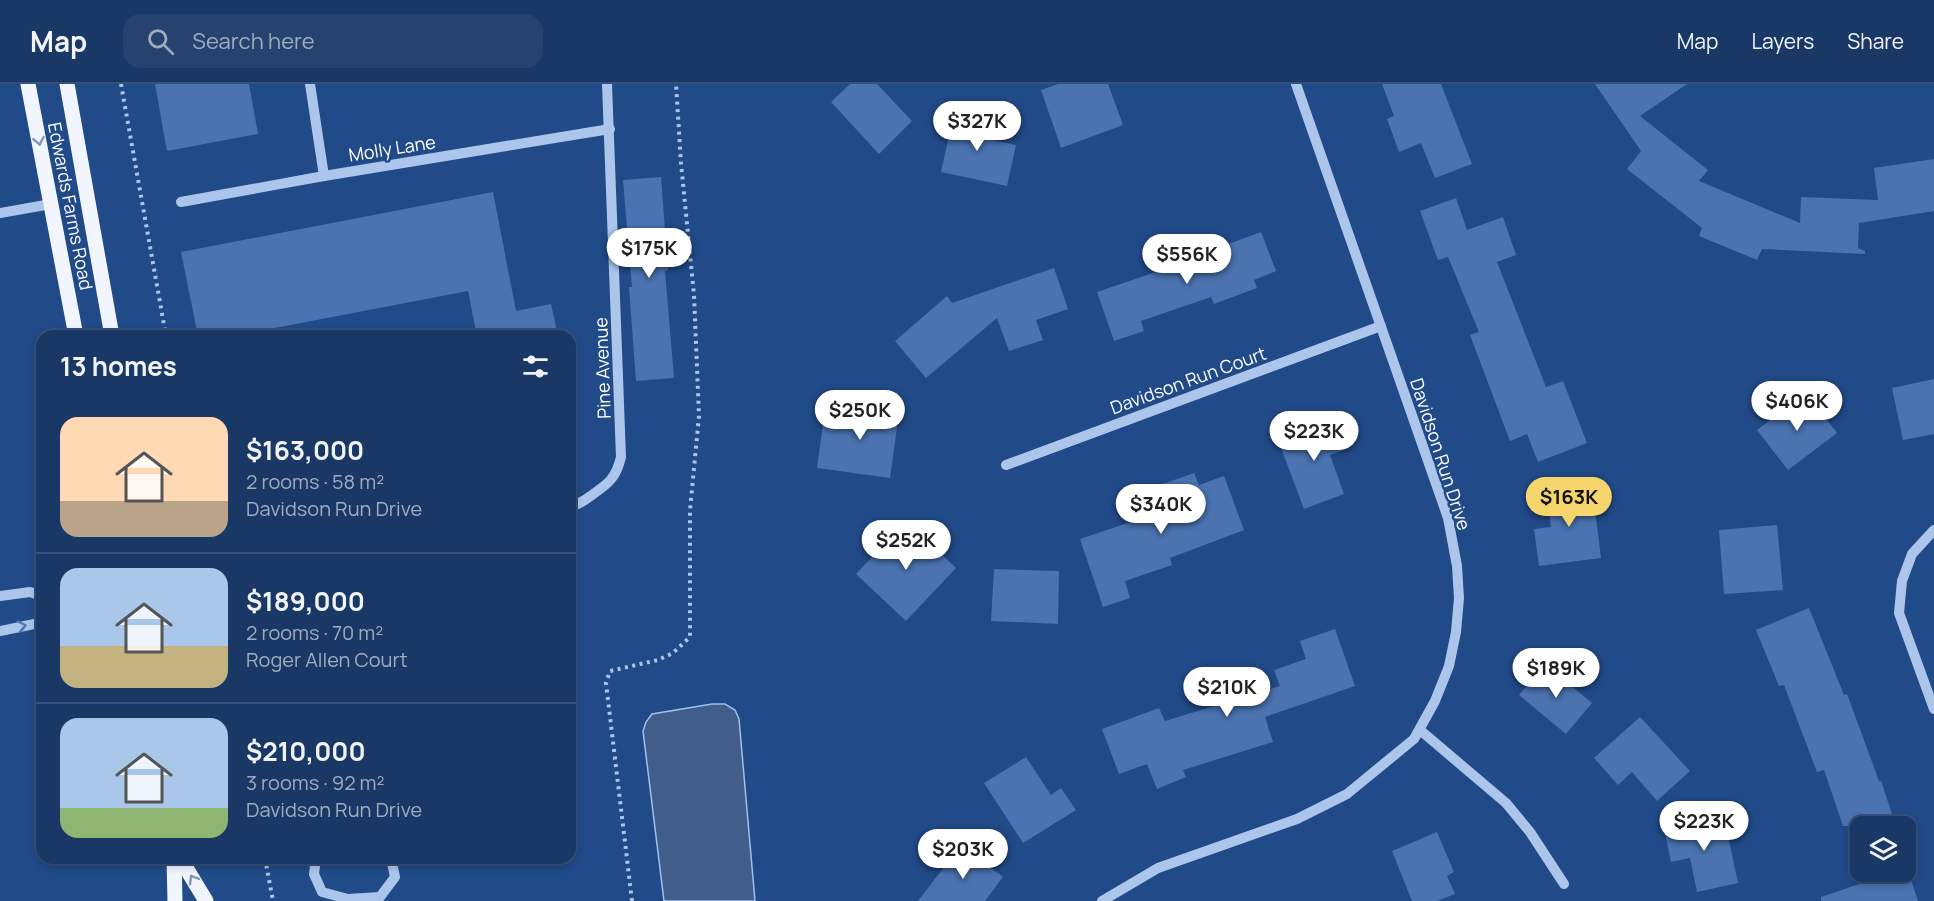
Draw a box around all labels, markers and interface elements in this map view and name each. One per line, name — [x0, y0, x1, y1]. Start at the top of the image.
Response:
search box — [123, 14, 543, 68]
text: Map — [30, 22, 87, 60]
icon: search — [144, 25, 177, 58]
text: Search here — [192, 26, 315, 56]
text: Map — [1677, 27, 1718, 55]
text: Layers — [1751, 27, 1814, 55]
text: Share — [1847, 27, 1904, 55]
pin: $327K — [935, 101, 1019, 152]
text: $327K — [947, 107, 1007, 134]
street label: Edwards Farms Road — [43, 120, 99, 292]
street label: Molly Lane — [347, 129, 437, 167]
one-way arrow — [32, 136, 45, 146]
pin: $175K — [607, 228, 691, 279]
text: $175K — [621, 234, 677, 261]
pin: $556K — [1145, 234, 1229, 285]
text: $556K — [1156, 240, 1218, 267]
street label: Pine Avenue — [588, 317, 616, 419]
street label: Davidson Run Court — [1107, 341, 1269, 419]
text: 13 homes — [60, 348, 177, 384]
icon: filters — [519, 350, 552, 383]
street label: Davidson Run Drive — [1405, 375, 1477, 533]
pin: $406K — [1755, 381, 1839, 432]
text: $406K — [1765, 387, 1829, 414]
pin: $250K — [818, 390, 902, 441]
text: $250K — [829, 396, 891, 423]
pin: $223K — [1272, 411, 1356, 462]
text: $223K — [1284, 417, 1344, 444]
text: $163,000 — [246, 432, 364, 468]
icon: home — [108, 441, 180, 513]
text: 2 rooms · 58 m² — [246, 468, 384, 495]
pin: $163K — [1527, 477, 1611, 528]
text: $163K — [1540, 483, 1598, 510]
pin: $340K — [1119, 484, 1203, 535]
text: $340K — [1130, 490, 1192, 517]
text: Davidson Run Drive — [246, 495, 422, 522]
pin: $252K — [864, 520, 948, 571]
text: $252K — [876, 526, 936, 553]
text: $189,000 — [246, 583, 365, 619]
icon: home — [108, 592, 180, 664]
text: 2 rooms · 70 m² — [246, 619, 383, 646]
one-way arrow — [17, 620, 27, 633]
text: Roger Allen Court — [246, 646, 408, 673]
pin: $189K — [1514, 648, 1598, 699]
text: $189K — [1527, 654, 1585, 681]
pin: $210K — [1185, 667, 1269, 718]
text: $210K — [1197, 673, 1257, 700]
text: $210,000 — [246, 733, 366, 769]
icon: home — [108, 742, 180, 814]
text: 3 rooms · 92 m² — [246, 769, 385, 796]
text: Davidson Run Drive — [246, 796, 422, 823]
pin: $223K — [1662, 801, 1746, 852]
text: $223K — [1674, 807, 1734, 834]
map controls — [1850, 816, 1916, 882]
button: layers — [1850, 816, 1916, 882]
pin: $203K — [921, 829, 1005, 880]
text: $203K — [932, 835, 994, 862]
one-way arrow — [189, 875, 200, 886]

